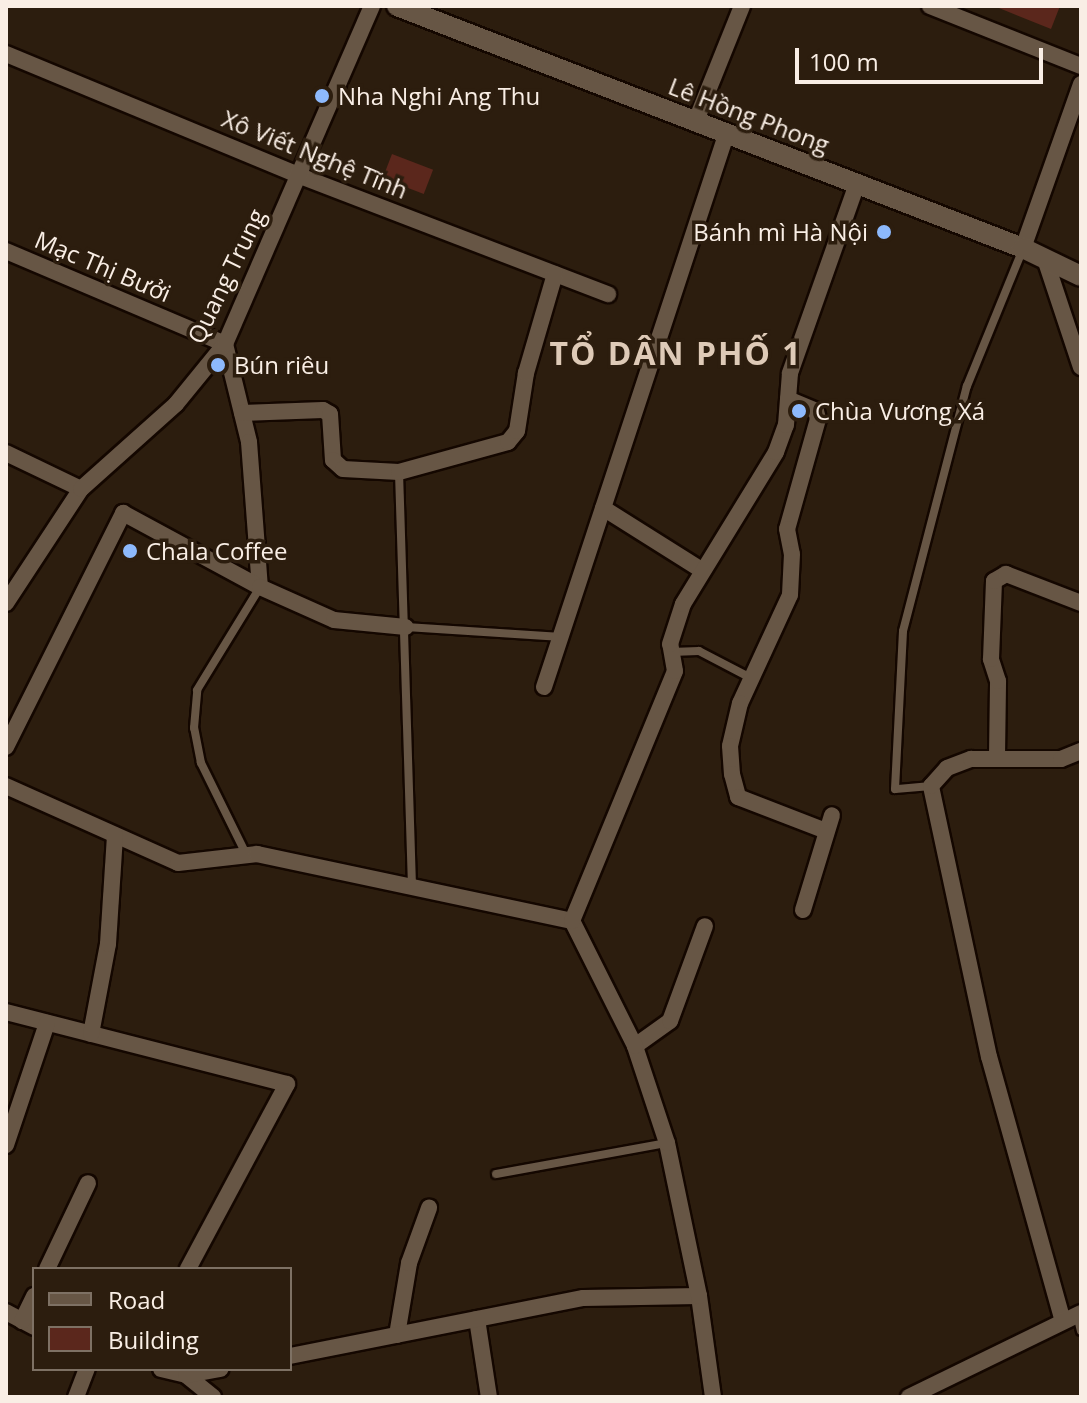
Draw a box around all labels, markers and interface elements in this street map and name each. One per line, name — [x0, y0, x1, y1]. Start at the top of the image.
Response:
scale bar — [799, 32, 1047, 82]
text: 100 m — [809, 45, 879, 78]
street label: Lê Hồng Phong — [665, 71, 833, 159]
place label: Nha Nghi Ang Thu — [338, 82, 540, 110]
marker: Nha Nghi Ang Thu — [313, 87, 331, 105]
street label: Xô Viết Nghệ Tĩnh — [218, 104, 412, 204]
street label: Quang Trung — [181, 204, 271, 348]
place label: Bánh mì Hà Nội — [693, 218, 868, 246]
marker: Bánh mì Hà Nội — [875, 223, 893, 241]
street label: Mạc Thị Bưởi — [31, 224, 175, 308]
district label: TỔ DÂN PHỐ 1 — [549, 334, 803, 372]
place label: Bún riêu — [234, 351, 329, 379]
marker: Bún riêu — [209, 356, 227, 374]
place label: Chùa Vương Xá — [815, 397, 985, 425]
marker: Chùa Vương Xá — [790, 402, 808, 420]
place label: Chala Coffee — [146, 537, 287, 565]
marker: Chala Coffee — [121, 542, 139, 560]
legend — [32, 1267, 292, 1371]
text: Road — [108, 1283, 165, 1316]
text: Building — [108, 1323, 199, 1356]

